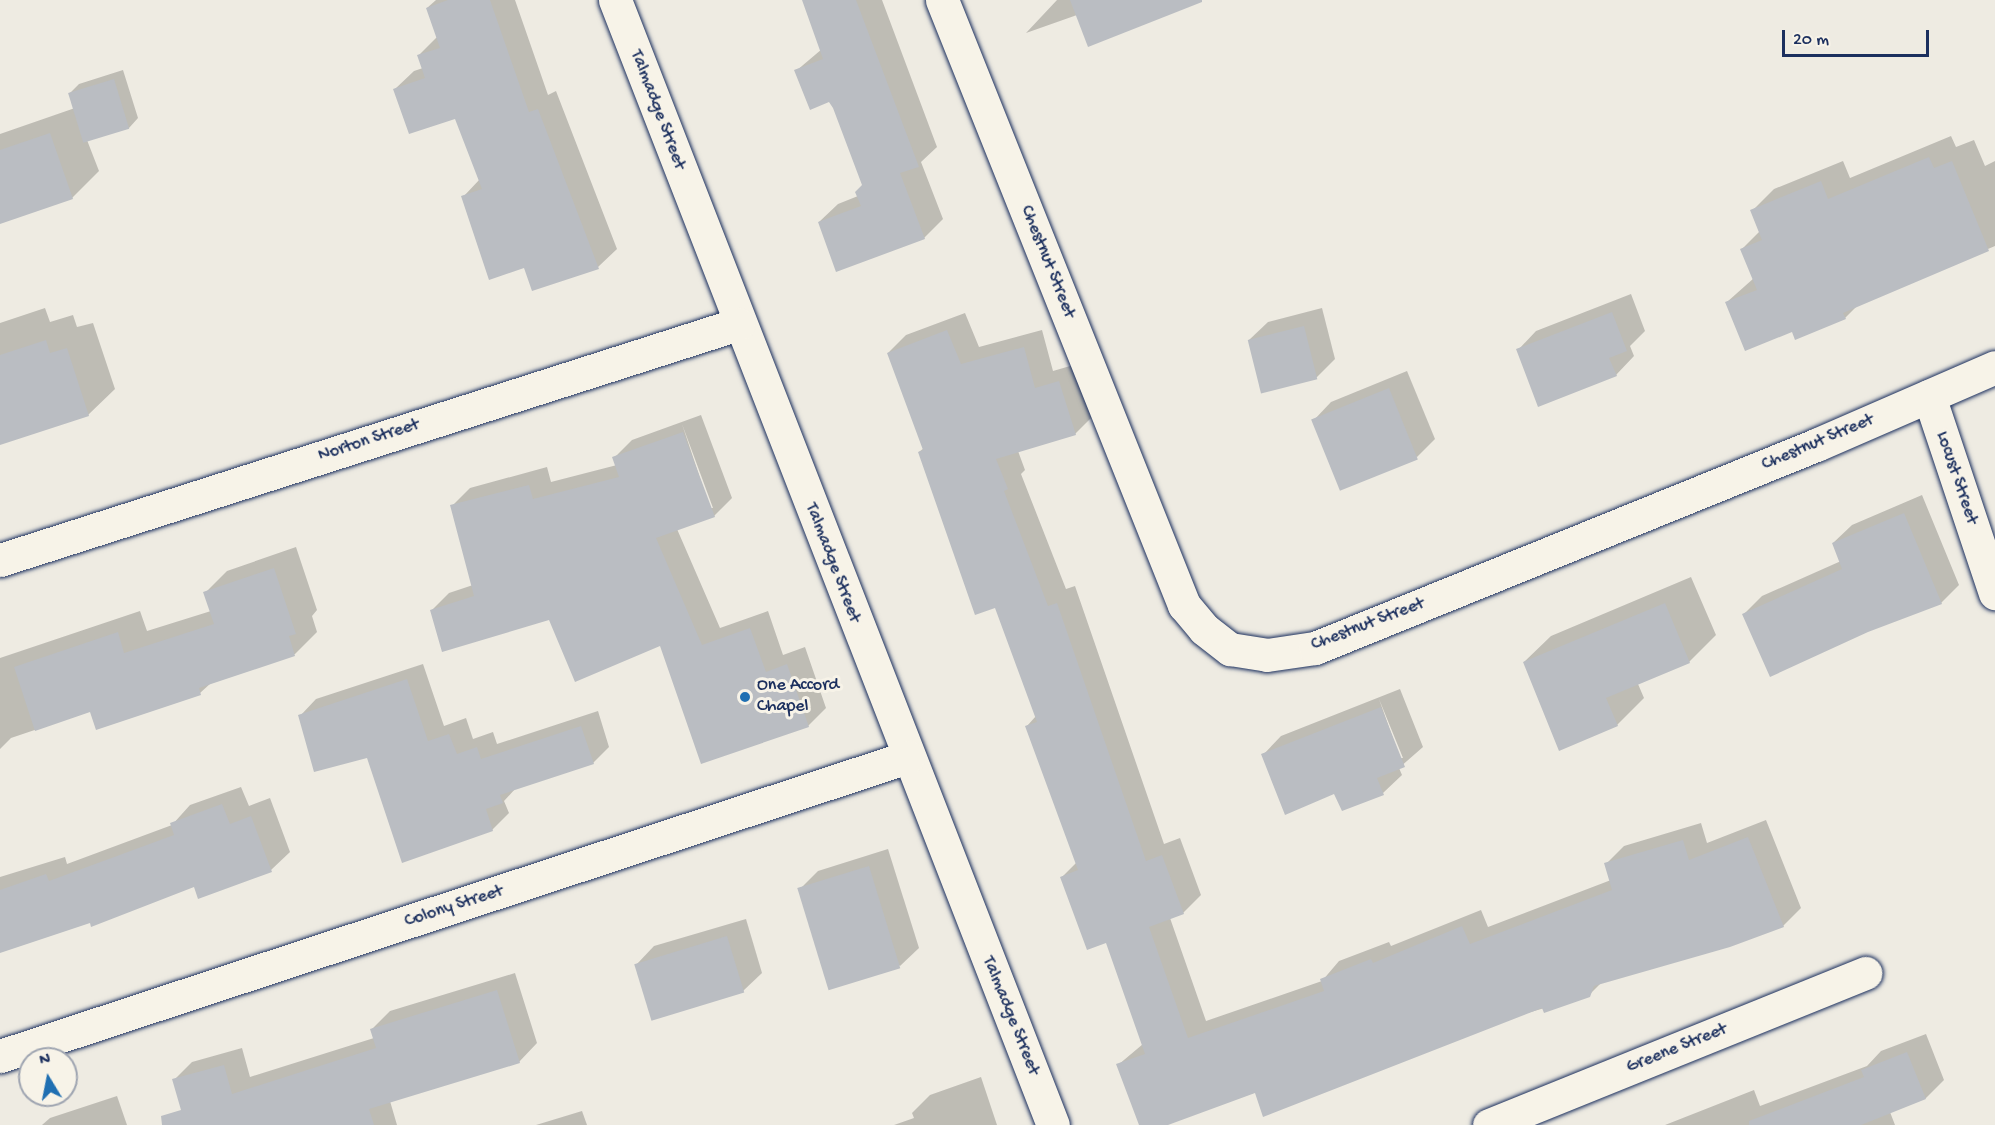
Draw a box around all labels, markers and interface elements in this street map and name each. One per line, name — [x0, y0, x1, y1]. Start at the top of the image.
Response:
scale bar — [1785, 18, 1932, 56]
text: 20 m — [1793, 30, 1829, 51]
street label: Talmadge Street — [624, 47, 690, 173]
street label: Chestnut Street — [1015, 203, 1079, 321]
street label: Chestnut Street — [1759, 410, 1877, 476]
street label: Norton Street — [316, 415, 422, 467]
street label: Locust Street — [1930, 429, 1982, 527]
street label: Talmadge Street — [799, 500, 865, 626]
street label: Chestnut Street — [1308, 594, 1428, 656]
place label: One Accord Chapel — [757, 676, 839, 718]
marker: One Accord Chapel — [738, 690, 752, 704]
street label: Colony Street — [402, 881, 506, 933]
street label: Talmadge Street — [976, 954, 1044, 1078]
street label: Greene Street — [1624, 1019, 1730, 1079]
north arrow — [18, 1047, 78, 1107]
text: N — [38, 1050, 52, 1071]

